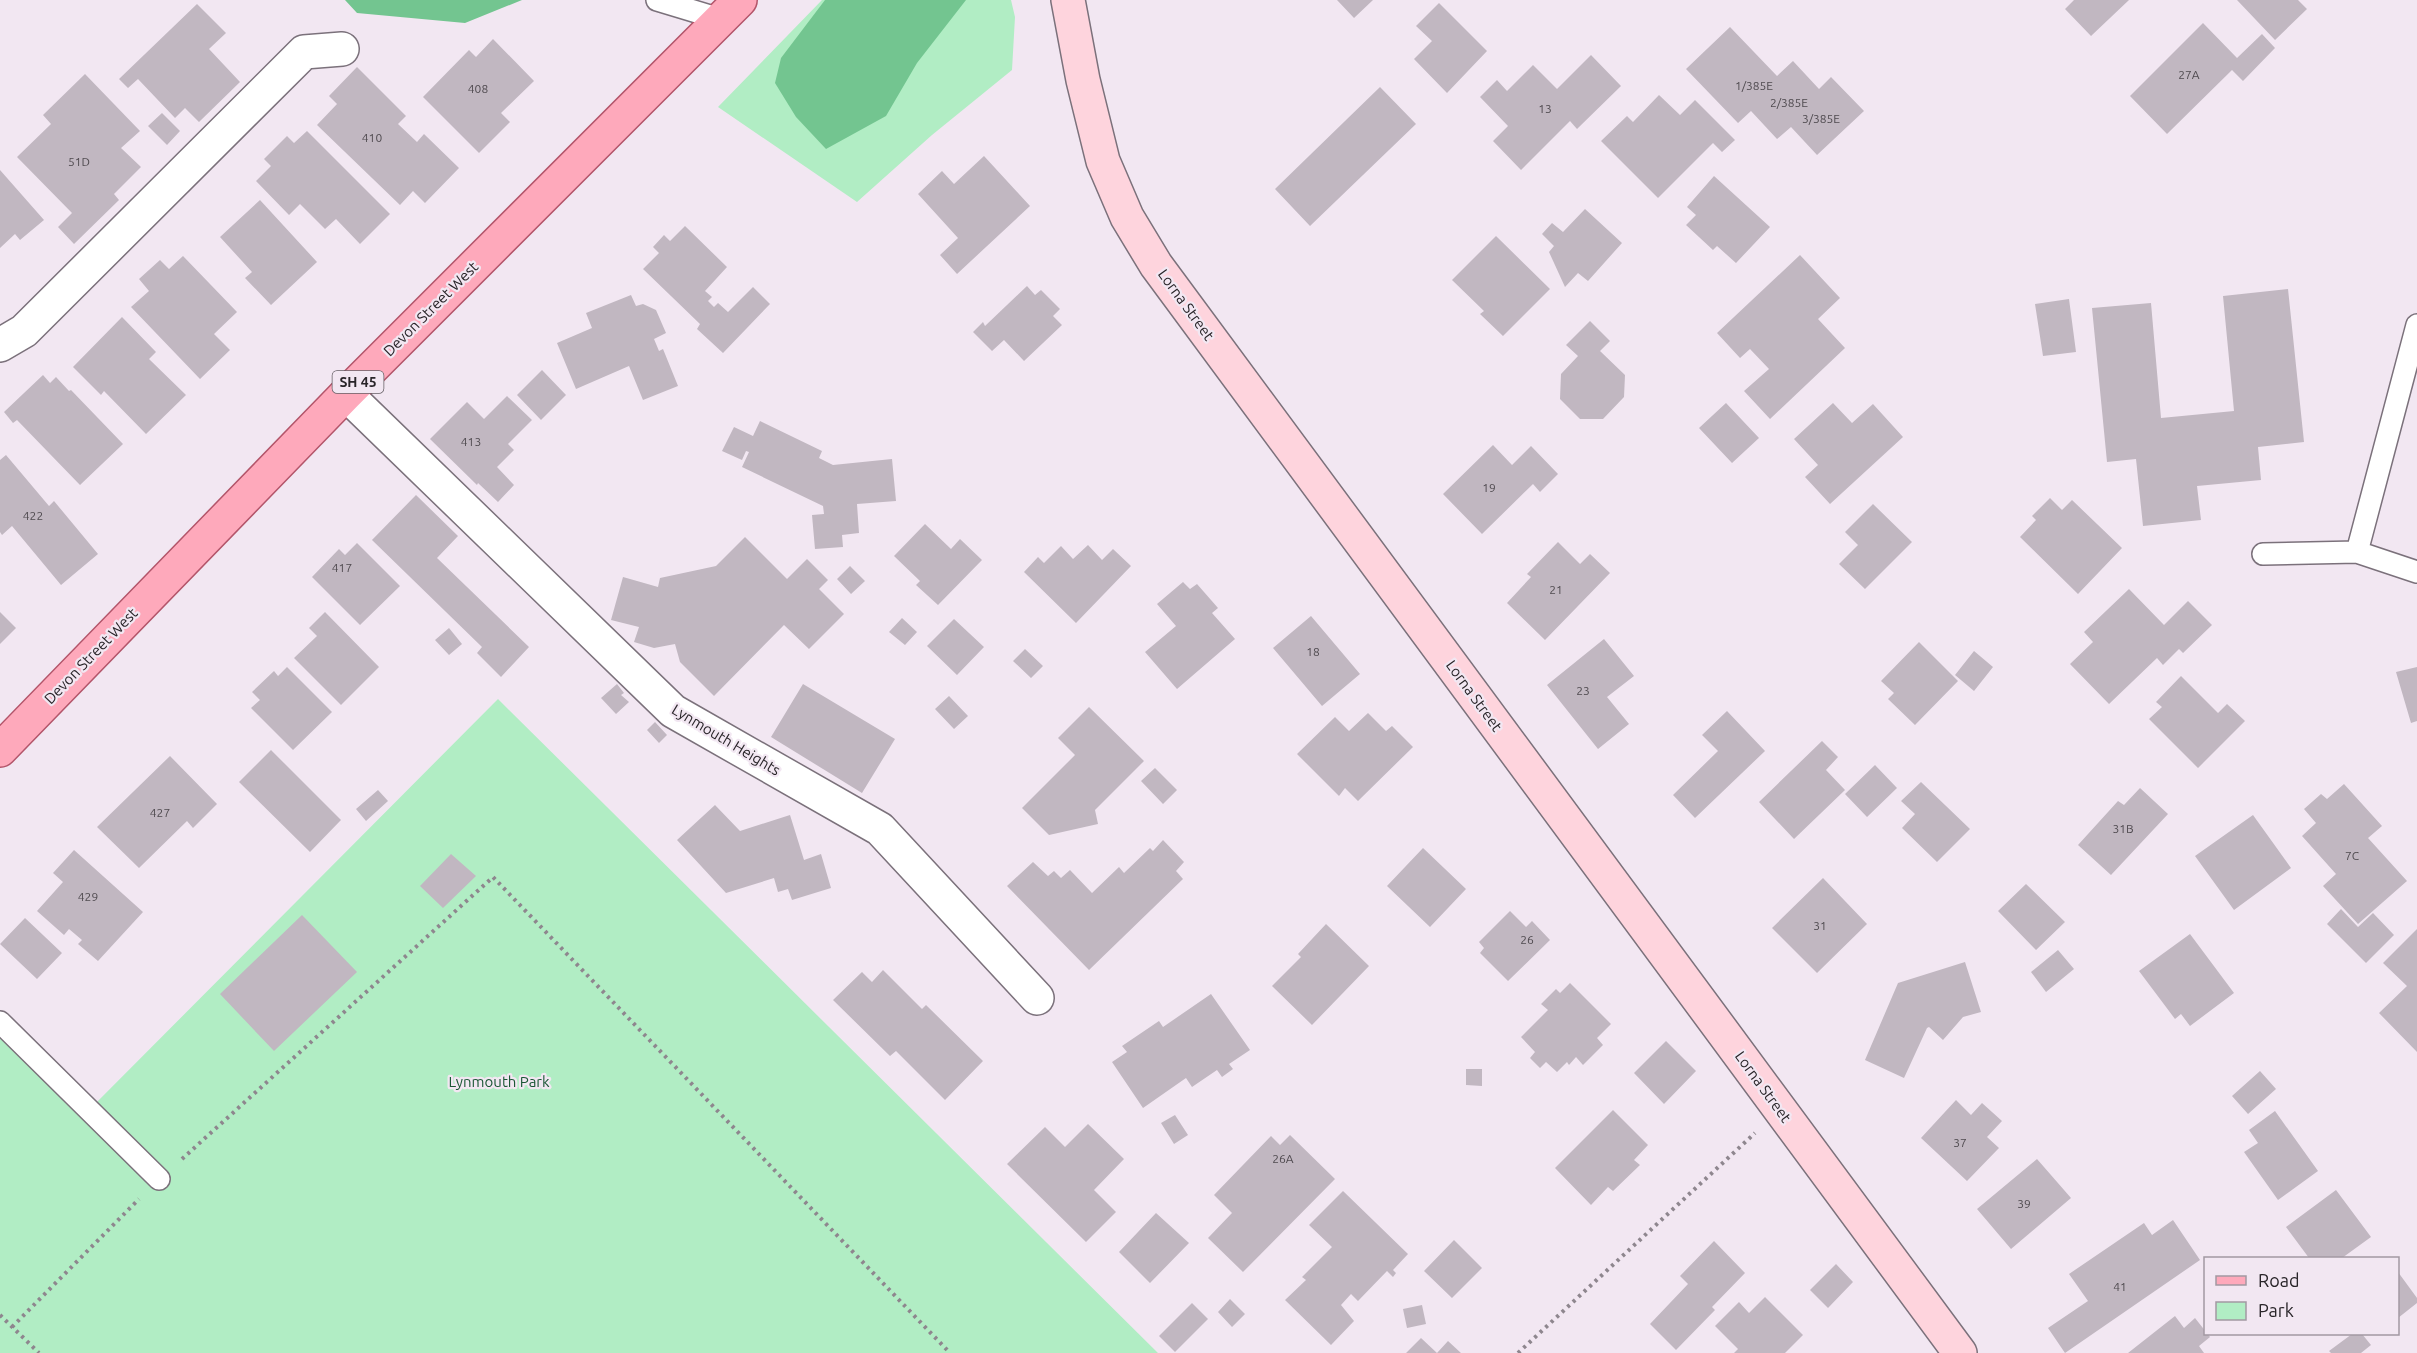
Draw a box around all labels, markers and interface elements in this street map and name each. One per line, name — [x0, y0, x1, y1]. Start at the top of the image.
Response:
house number: 27A — [2178, 68, 2200, 81]
house number: 1/385E — [1735, 79, 1773, 92]
house number: 408 — [468, 82, 488, 95]
house number: 2/385E — [1770, 96, 1808, 109]
house number: 13 — [1538, 102, 1552, 115]
house number: 3/385E — [1802, 112, 1840, 125]
house number: 410 — [362, 131, 382, 144]
house number: 51D — [68, 155, 90, 168]
street label: Devon Street West — [380, 258, 481, 359]
street label: Lorna Street — [1155, 266, 1218, 344]
road number: SH 45 — [332, 371, 384, 393]
house number: 413 — [461, 435, 481, 448]
house number: 19 — [1482, 481, 1496, 494]
house number: 422 — [23, 509, 43, 522]
house number: 417 — [332, 561, 352, 574]
house number: 21 — [1549, 583, 1563, 596]
street label: Devon Street West — [41, 604, 141, 707]
house number: 18 — [1306, 645, 1320, 658]
street label: Lorna Street — [1443, 657, 1506, 735]
house number: 23 — [1576, 684, 1590, 697]
street label: Lynmouth Heights — [669, 701, 784, 779]
house number: 427 — [150, 806, 170, 819]
house number: 31B — [2112, 822, 2134, 835]
house number: 7C — [2345, 849, 2360, 862]
house number: 429 — [78, 890, 98, 903]
house number: 31 — [1813, 919, 1827, 932]
house number: 26 — [1520, 933, 1534, 946]
street label: Lorna Street — [1732, 1048, 1795, 1126]
park label: Lynmouth Park — [448, 1073, 550, 1090]
house number: 37 — [1953, 1136, 1967, 1149]
house number: 26A — [1272, 1152, 1294, 1165]
house number: 39 — [2017, 1197, 2031, 1210]
legend — [2204, 1257, 2399, 1335]
text: Road — [2258, 1270, 2300, 1290]
house number: 41 — [2113, 1280, 2127, 1293]
text: Park — [2258, 1300, 2294, 1320]

